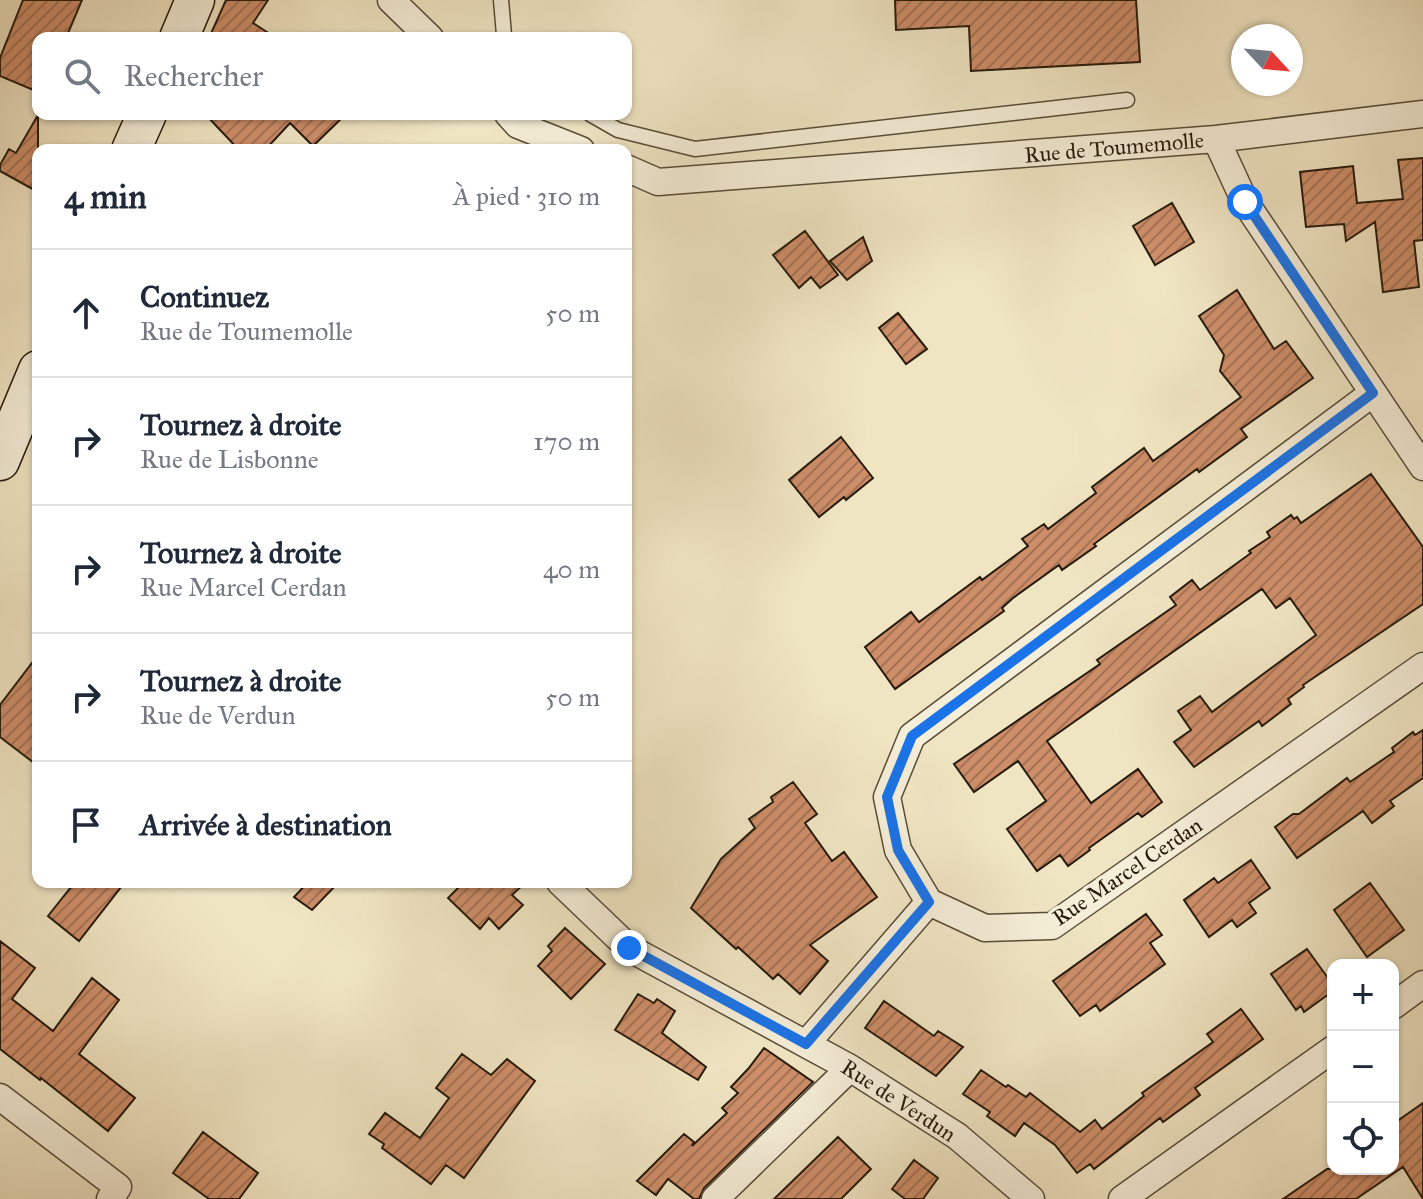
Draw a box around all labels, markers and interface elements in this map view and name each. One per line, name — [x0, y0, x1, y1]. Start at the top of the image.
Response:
north arrow — [1231, 24, 1303, 96]
search box — [32, 32, 632, 120]
icon: search — [60, 54, 104, 98]
text: Rechercher — [124, 58, 263, 94]
street label: Rue de Toumemolle — [1023, 126, 1205, 169]
text: 4 min — [64, 176, 147, 217]
text: À pied · 310 m — [453, 180, 600, 212]
route start — [1227, 184, 1263, 220]
text: Continuez — [140, 279, 269, 315]
icon: ahead — [64, 291, 108, 335]
text: 50 m — [545, 297, 600, 329]
text: Rue de Toumemolle — [140, 315, 353, 347]
text: Tournez à droite — [140, 407, 342, 443]
icon: right — [64, 419, 108, 463]
text: 170 m — [533, 425, 600, 457]
text: Rue de Lisbonne — [140, 443, 319, 475]
text: Tournez à droite — [140, 535, 342, 571]
icon: right — [64, 547, 108, 591]
text: 40 m — [543, 553, 600, 585]
text: Rue Marcel Cerdan — [140, 571, 346, 603]
text: Tournez à droite — [140, 663, 342, 699]
icon: right — [64, 675, 108, 719]
text: 50 m — [545, 681, 600, 713]
text: Rue de Verdun — [140, 699, 296, 731]
icon: arrive — [64, 803, 108, 847]
text: Arrivée à destination — [140, 807, 392, 843]
street label: Rue Marcel Cerdan — [1047, 811, 1207, 931]
route end — [611, 930, 647, 966]
map controls — [1327, 959, 1399, 1175]
button: + — [1327, 959, 1399, 1031]
button: − — [1327, 1031, 1399, 1103]
street label: Rue de Verdun — [836, 1053, 961, 1148]
button: locate — [1327, 1103, 1399, 1175]

